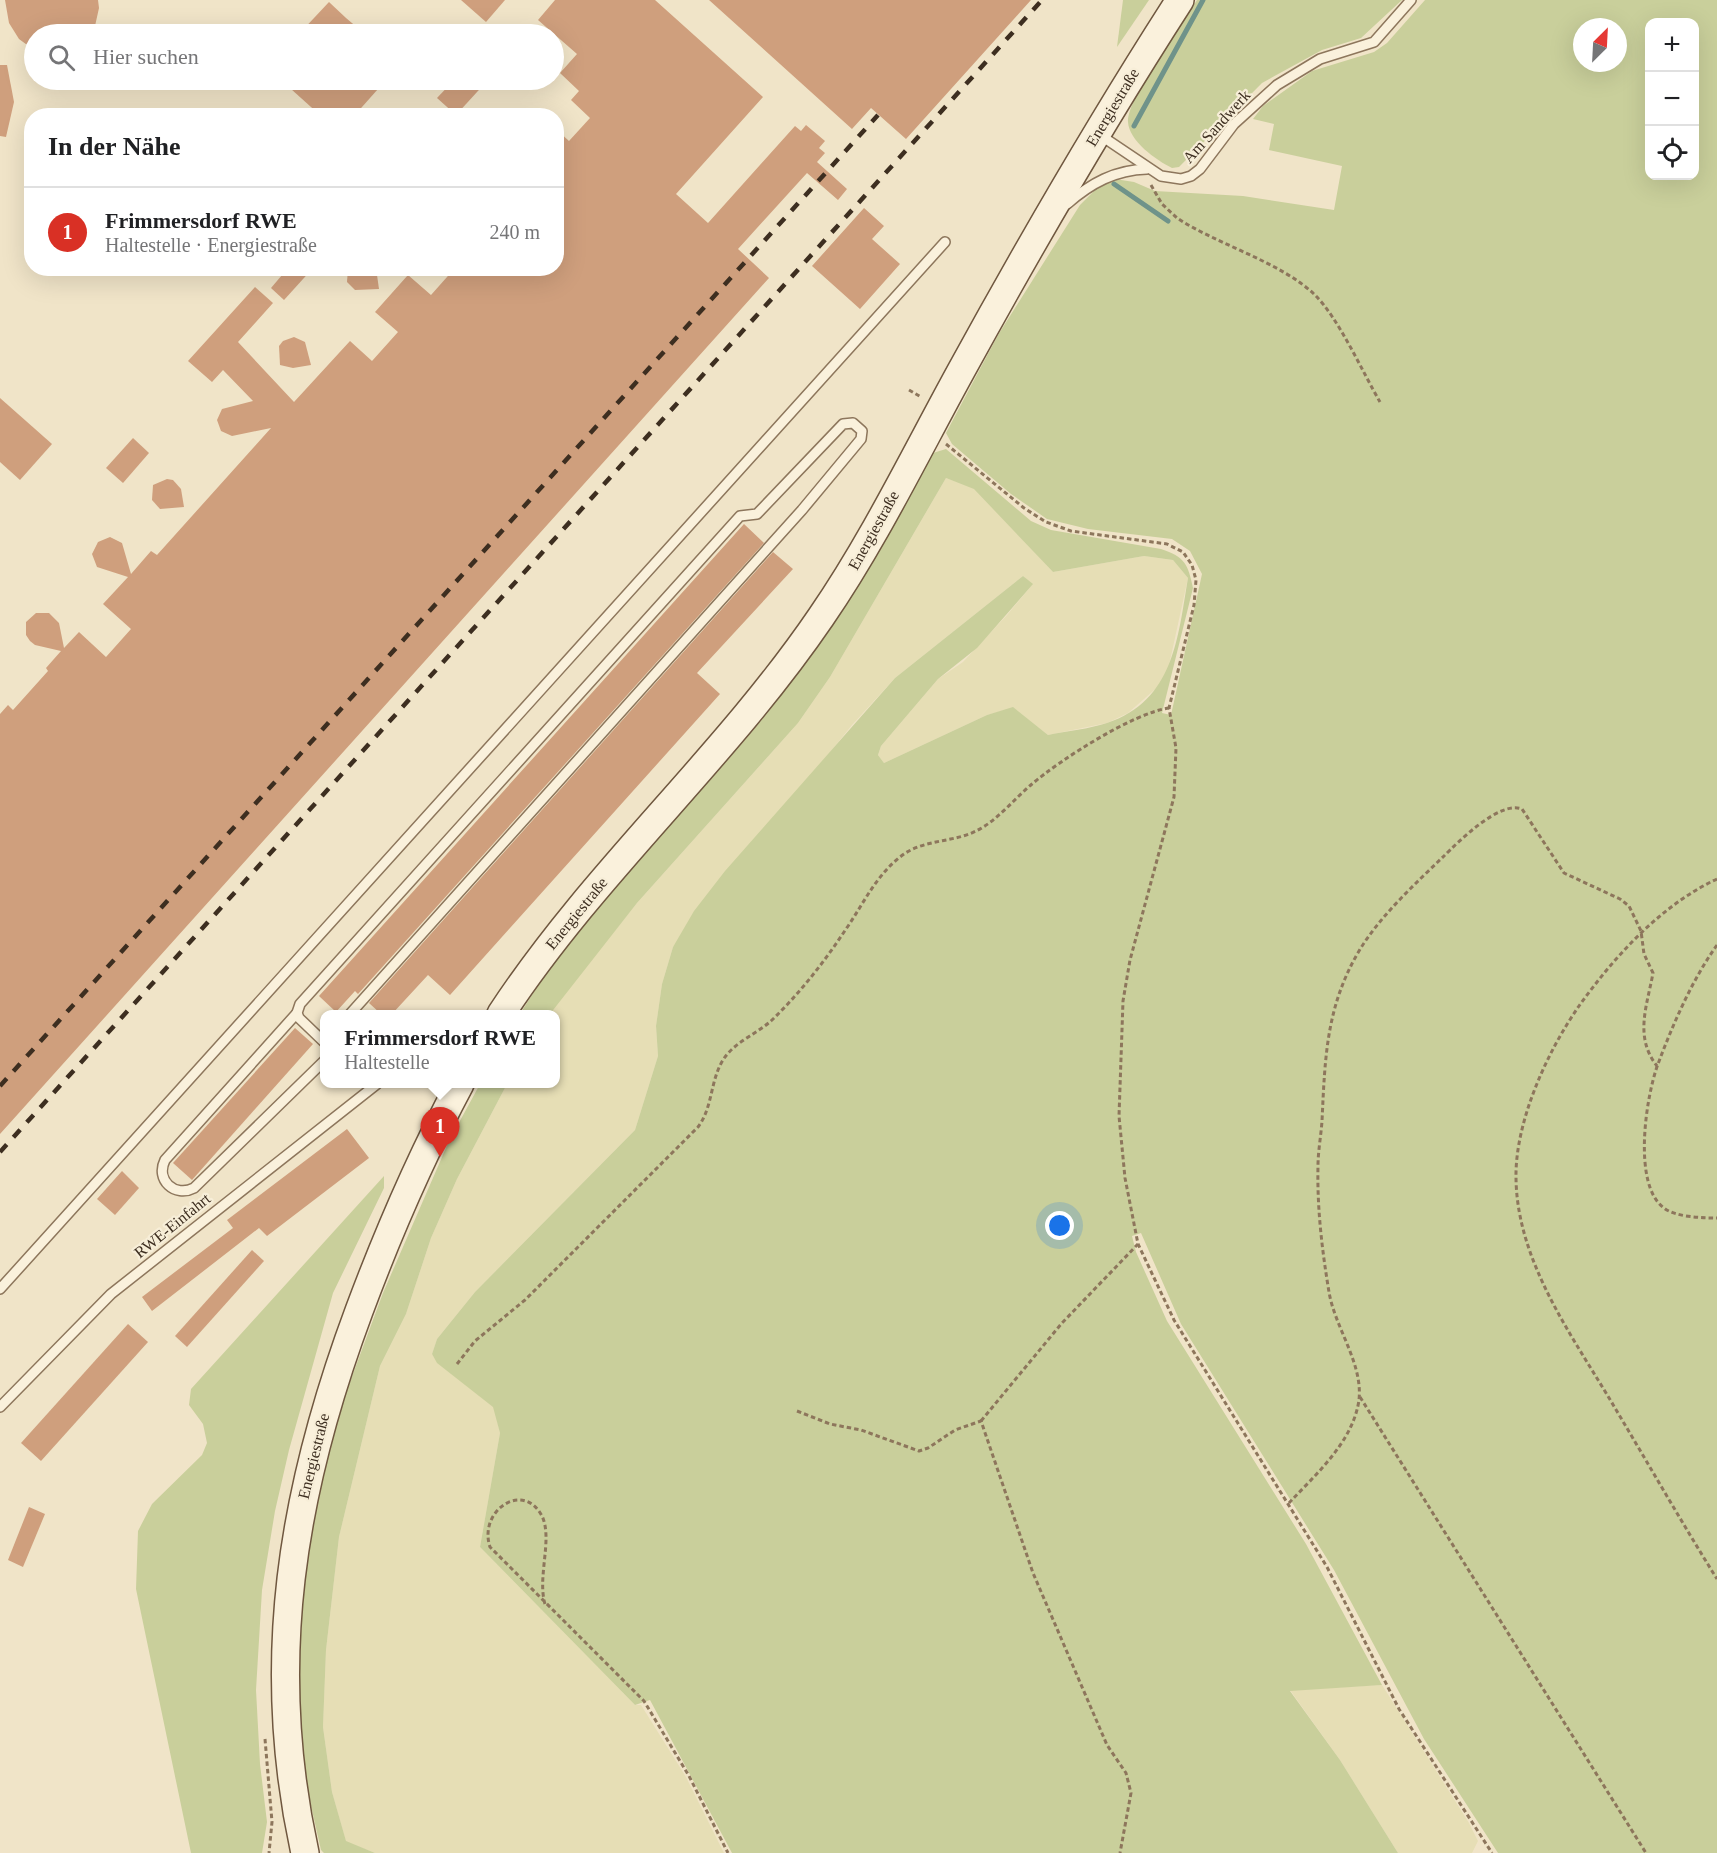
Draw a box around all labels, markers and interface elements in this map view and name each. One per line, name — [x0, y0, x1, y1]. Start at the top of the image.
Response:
north arrow — [1573, 18, 1627, 72]
map controls — [1645, 18, 1699, 180]
button: + — [1645, 18, 1699, 72]
search box — [24, 24, 564, 90]
icon: search — [45, 41, 78, 74]
text: Hier suchen — [93, 44, 199, 69]
street label: Energiestraße — [1083, 65, 1143, 150]
button: − — [1645, 72, 1699, 126]
street label: Am Sandwerk — [1179, 86, 1253, 166]
button: locate — [1645, 126, 1699, 180]
text: In der Nähe — [48, 132, 180, 161]
text: Frimmersdorf RWE — [105, 208, 297, 233]
text: 1 — [63, 221, 73, 243]
text: 240 m — [489, 221, 540, 243]
text: Haltestelle · Energiestraße — [105, 234, 317, 256]
street label: Energiestraße — [845, 488, 903, 573]
street label: Energiestraße — [542, 874, 611, 953]
popup — [320, 1010, 560, 1088]
text: Frimmersdorf RWE — [344, 1025, 536, 1050]
text: Haltestelle — [344, 1051, 430, 1073]
pin: 1 — [420, 1108, 460, 1157]
street label: RWE-Einfahrt — [131, 1189, 214, 1261]
your location — [1045, 1211, 1074, 1240]
street label: Energiestraße — [295, 1412, 333, 1501]

